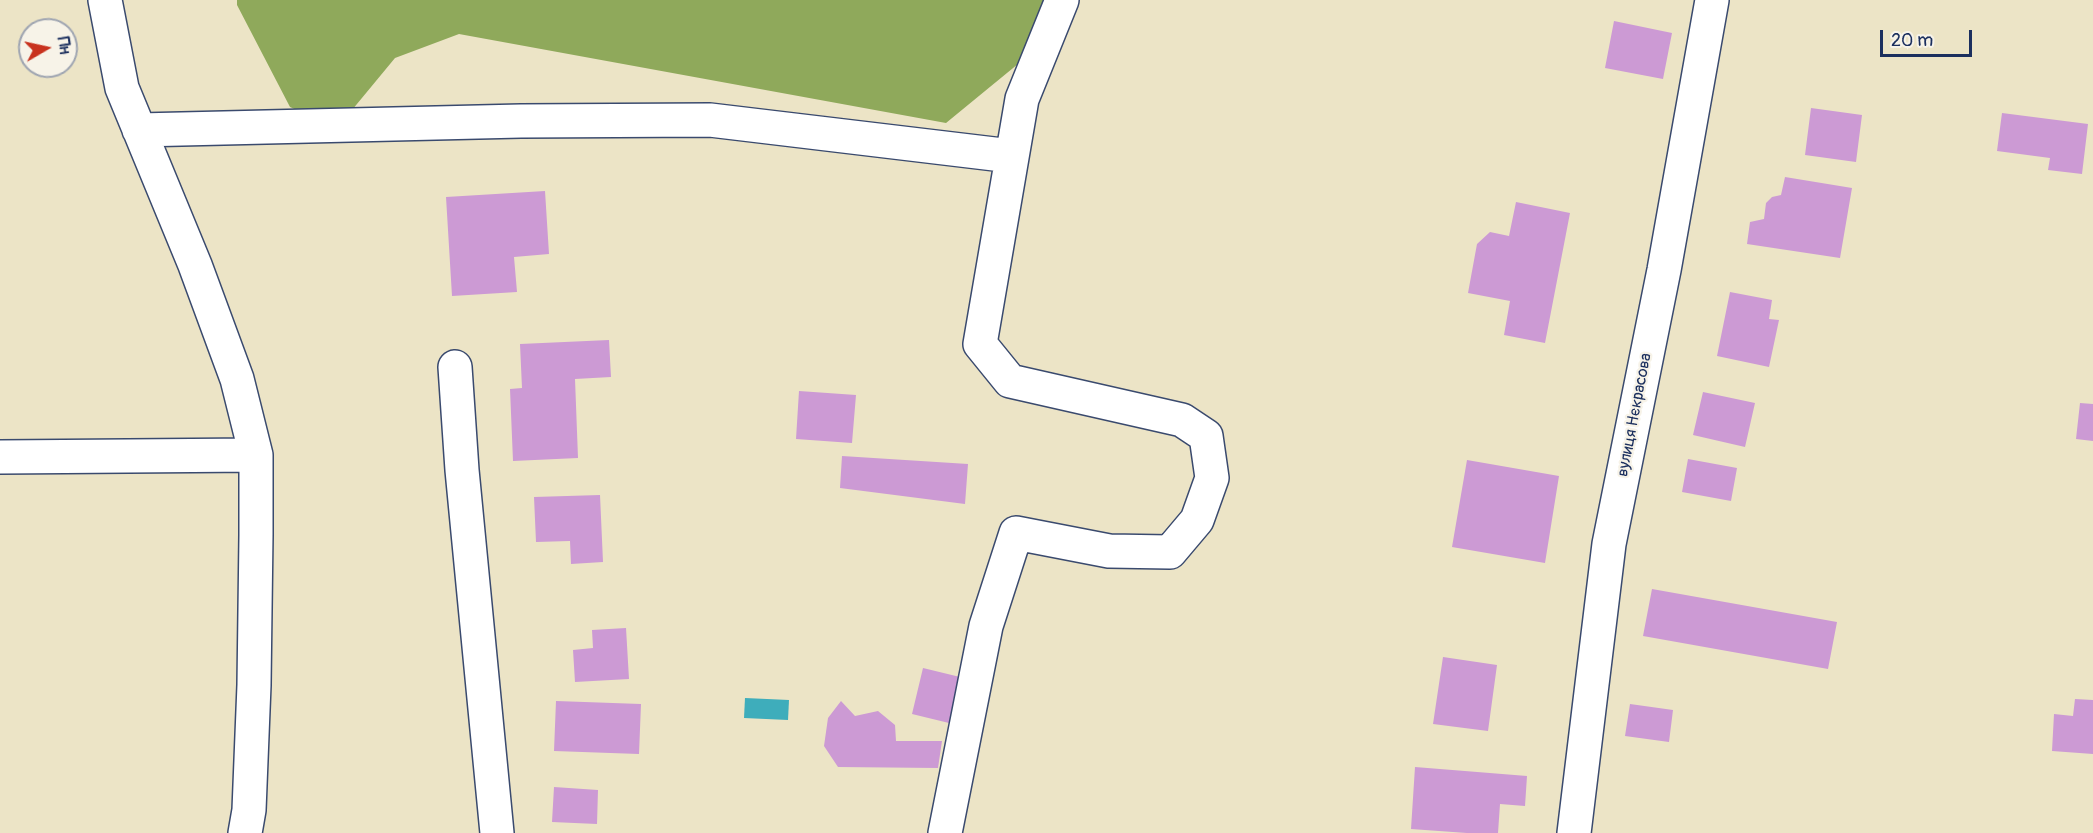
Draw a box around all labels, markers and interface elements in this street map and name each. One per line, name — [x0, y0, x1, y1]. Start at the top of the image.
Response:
north arrow — [18, 18, 78, 78]
scale bar — [1883, 18, 1974, 56]
text: 20 m — [1891, 29, 1933, 52]
text: Пн — [53, 35, 75, 56]
street label: вулиця Нєкрасова — [1614, 352, 1656, 478]

